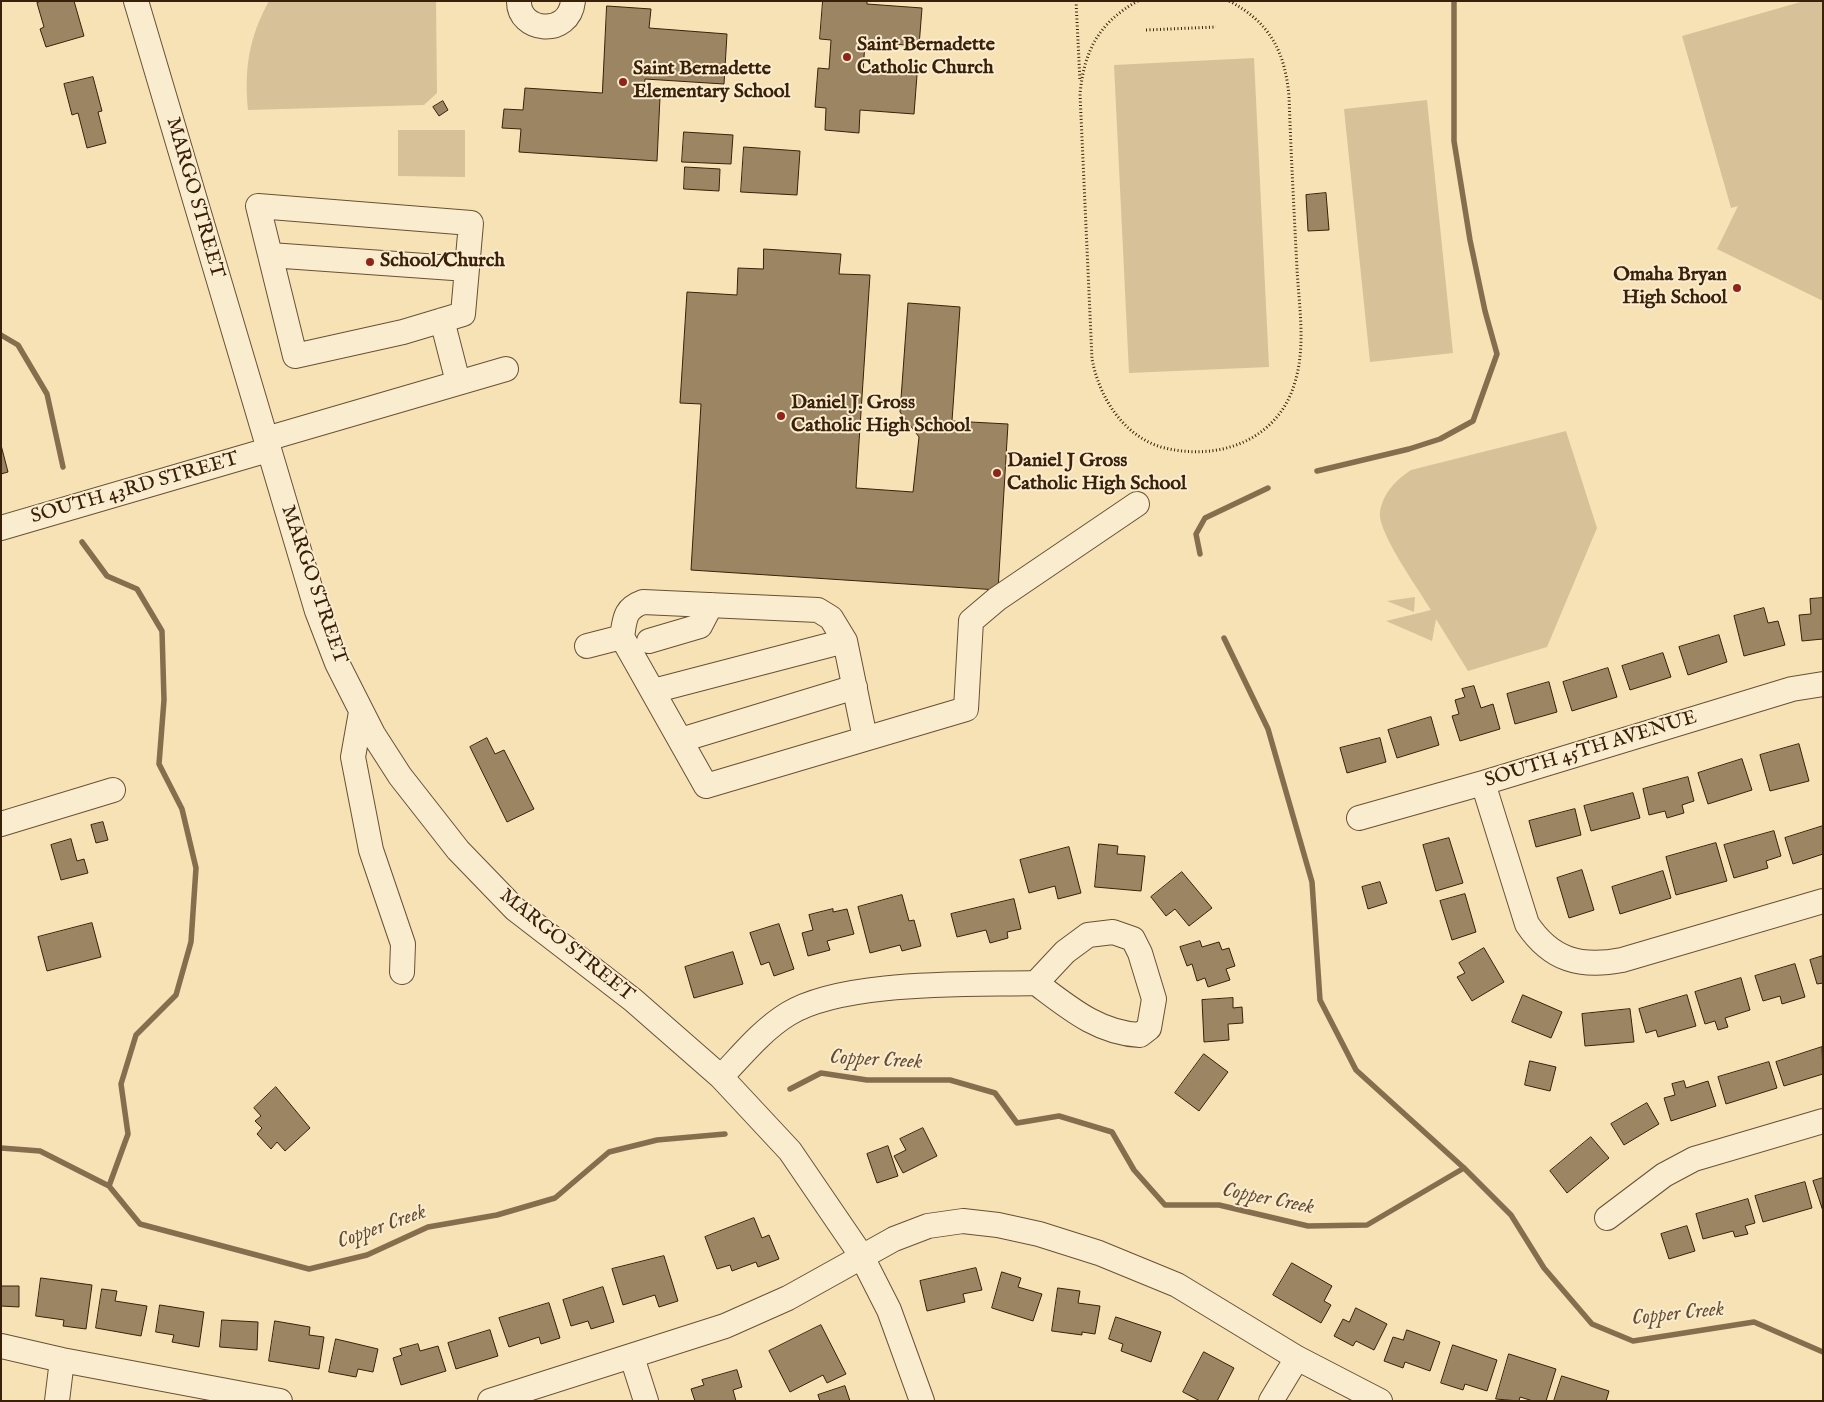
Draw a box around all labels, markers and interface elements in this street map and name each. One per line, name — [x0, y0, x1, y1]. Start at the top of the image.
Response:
place label: Saint Bernadette Catholic Church — [857, 34, 995, 81]
marker: Saint Bernadette Catholic Church — [841, 51, 853, 63]
place label: Saint Bernadette Elementary School — [633, 58, 790, 105]
marker: Saint Bernadette Elementary School — [617, 76, 629, 88]
street label: MARGO STREET — [160, 115, 228, 281]
place label: School/Church — [380, 250, 505, 274]
marker: School/Church — [364, 256, 376, 268]
place label: Omaha Bryan High School — [1613, 264, 1727, 311]
marker: Omaha Bryan High School — [1731, 282, 1743, 294]
place label: Daniel J. Gross Catholic High School — [791, 392, 971, 439]
marker: Daniel J. Gross Catholic High School — [775, 410, 787, 422]
street label: SOUTH 43RD STREET — [28, 448, 242, 530]
place label: Daniel J Gross Catholic High School — [1007, 450, 1187, 497]
marker: Daniel J Gross Catholic High School — [991, 467, 1003, 479]
street label: MARGO STREET — [275, 503, 351, 667]
street label: SOUTH 45TH AVENUE — [1482, 706, 1700, 794]
street label: MARGO STREET — [494, 884, 638, 1008]
water label: Copper Creek — [829, 1046, 923, 1076]
water label: Copper Creek — [1220, 1179, 1316, 1221]
water label: Copper Creek — [334, 1200, 430, 1256]
water label: Copper Creek — [1630, 1298, 1726, 1332]

